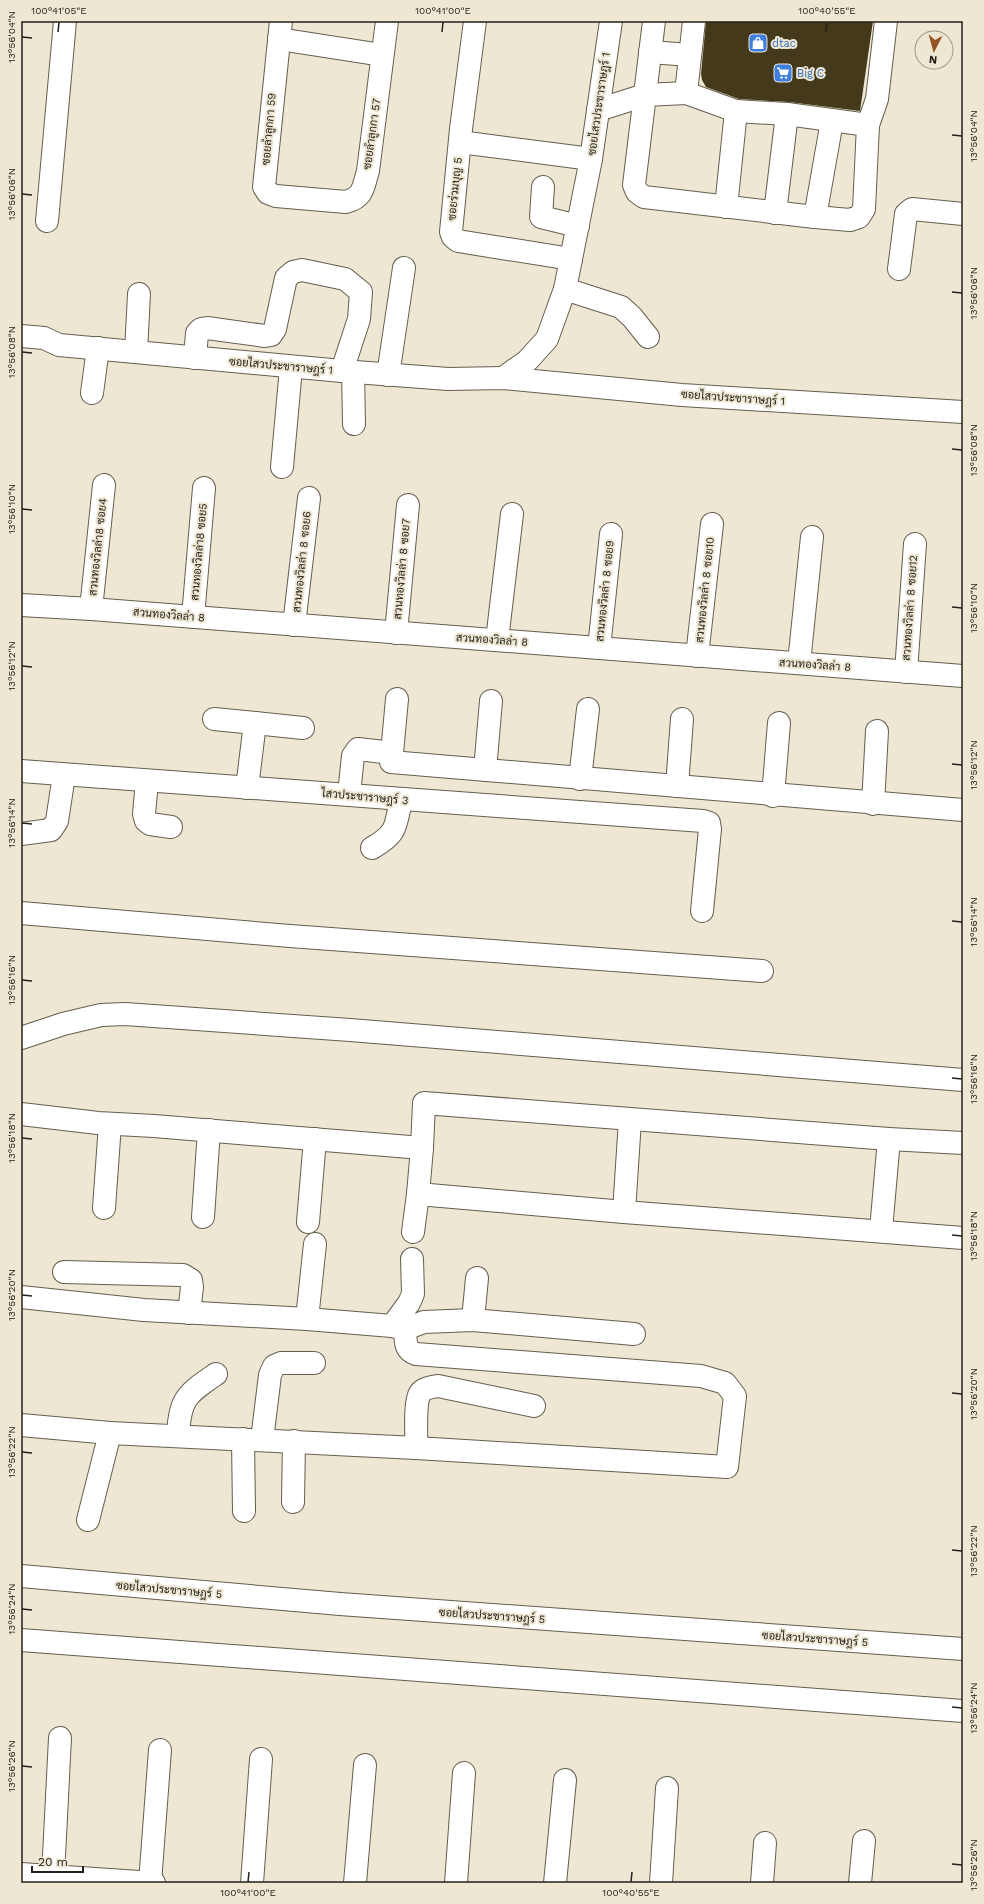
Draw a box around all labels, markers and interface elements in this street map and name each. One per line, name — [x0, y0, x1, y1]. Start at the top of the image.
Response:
text: 100°41'05"E — [31, 5, 87, 16]
text: 100°41'00"E — [415, 5, 471, 16]
text: 100°40'55"E — [798, 5, 856, 16]
text: 13°56'04"N — [6, 11, 17, 63]
north arrow — [914, 30, 954, 70]
shop icon: dtac — [747, 32, 769, 54]
place label: dtac — [772, 37, 796, 50]
street label: ซอยไสวประชาราษฎร์ 1 — [583, 51, 614, 157]
text: N — [928, 53, 938, 66]
supermarket icon: Big C — [772, 62, 794, 84]
place label: Big C — [797, 67, 825, 80]
street label: ซอยลำลูกกา 59 — [258, 92, 280, 166]
street label: ซอยลำลูกกา 57 — [360, 97, 384, 171]
text: 13°56'04"N — [968, 110, 979, 162]
street label: ซอยร่วมบุญ 5 — [444, 157, 467, 222]
text: 13°56'06"N — [6, 168, 17, 220]
text: 13°56'06"N — [968, 267, 979, 319]
text: 13°56'08"N — [6, 326, 17, 378]
street label: ซอยไสวประชาราษฎร์ 1 — [228, 353, 334, 378]
street label: ซอยไสวประชาราษฎร์ 1 — [680, 386, 786, 409]
text: 13°56'08"N — [968, 424, 979, 476]
text: 13°56'10"N — [6, 484, 17, 534]
street label: สวนทองวิลล่า8 ซอย4 — [85, 497, 110, 597]
street label: สวนทองวิลล่า8 ซอย5 — [187, 503, 210, 601]
street label: สวนทองวิลล่า 8 ซอย6 — [289, 510, 314, 613]
street label: สวนทองวิลล่า 8 ซอย7 — [390, 518, 413, 620]
street label: สวนทองวิลล่า 8 ซอย10 — [692, 536, 717, 644]
street label: สวนทองวิลล่า 8 ซอย9 — [592, 539, 617, 642]
street label: สวนทองวิลล่า 8 ซอย12 — [899, 555, 920, 661]
text: 13°56'10"N — [968, 583, 979, 633]
street label: สวนทองวิลล่า 8 — [133, 604, 206, 625]
street label: สวนทองวิลล่า 8 — [456, 630, 529, 649]
text: 13°56'12"N — [6, 641, 17, 691]
street label: สวนทองวิลล่า 8 — [779, 655, 852, 674]
text: 13°56'12"N — [968, 740, 979, 790]
street label: ไสวประชาราษฎร์ 3 — [320, 785, 409, 808]
text: 13°56'14"N — [6, 798, 17, 848]
text: 13°56'14"N — [968, 897, 979, 947]
text: 13°56'16"N — [6, 955, 17, 1005]
text: 13°56'16"N — [968, 1054, 979, 1104]
text: 13°56'18"N — [6, 1113, 17, 1163]
text: 13°56'18"N — [968, 1211, 979, 1261]
text: 13°56'20"N — [6, 1269, 17, 1321]
text: 13°56'20"N — [968, 1368, 979, 1420]
text: 13°56'22"N — [6, 1426, 17, 1478]
text: 13°56'22"N — [968, 1525, 979, 1577]
street label: ซอยไสวประชาราษฎร์ 5 — [115, 1577, 223, 1602]
text: 13°56'24"N — [6, 1583, 17, 1635]
street label: ซอยไสวประชาราษฎร์ 5 — [438, 1604, 546, 1627]
street label: ซอยไสวประชาราษฎร์ 5 — [761, 1627, 869, 1650]
text: 13°56'24"N — [968, 1682, 979, 1734]
text: 13°56'26"N — [6, 1740, 17, 1792]
text: 13°56'26"N — [968, 1839, 979, 1891]
scale bar — [32, 1848, 83, 1874]
text: 20 m — [38, 1855, 68, 1869]
text: 100°41'00"E — [220, 1887, 276, 1898]
text: 100°40'55"E — [602, 1887, 660, 1898]

